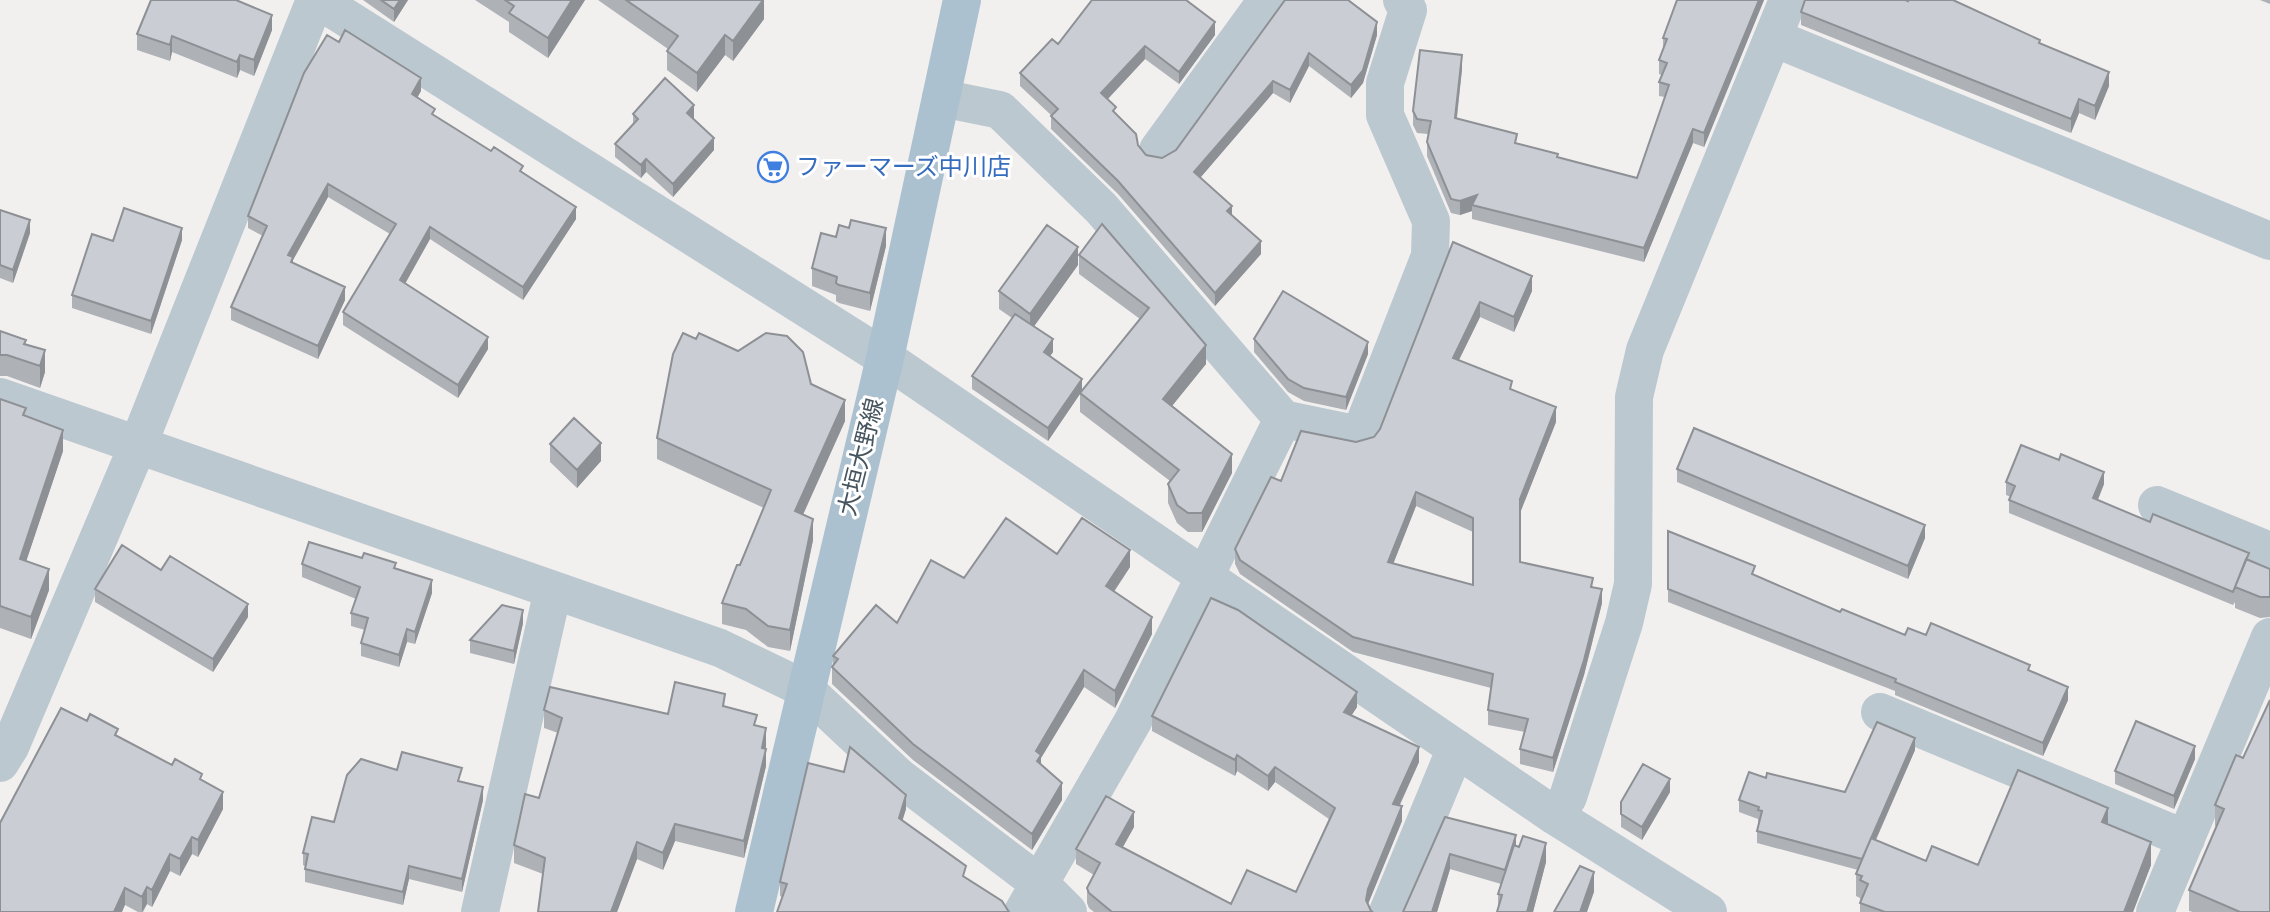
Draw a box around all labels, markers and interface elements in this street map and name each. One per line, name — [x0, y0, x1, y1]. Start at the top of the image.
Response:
supermarket icon: ファーマーズ中川店 — [756, 150, 790, 184]
place label: ファーマーズ中川店 — [796, 153, 1011, 181]
street label: 大垣大野線 — [833, 395, 889, 519]

